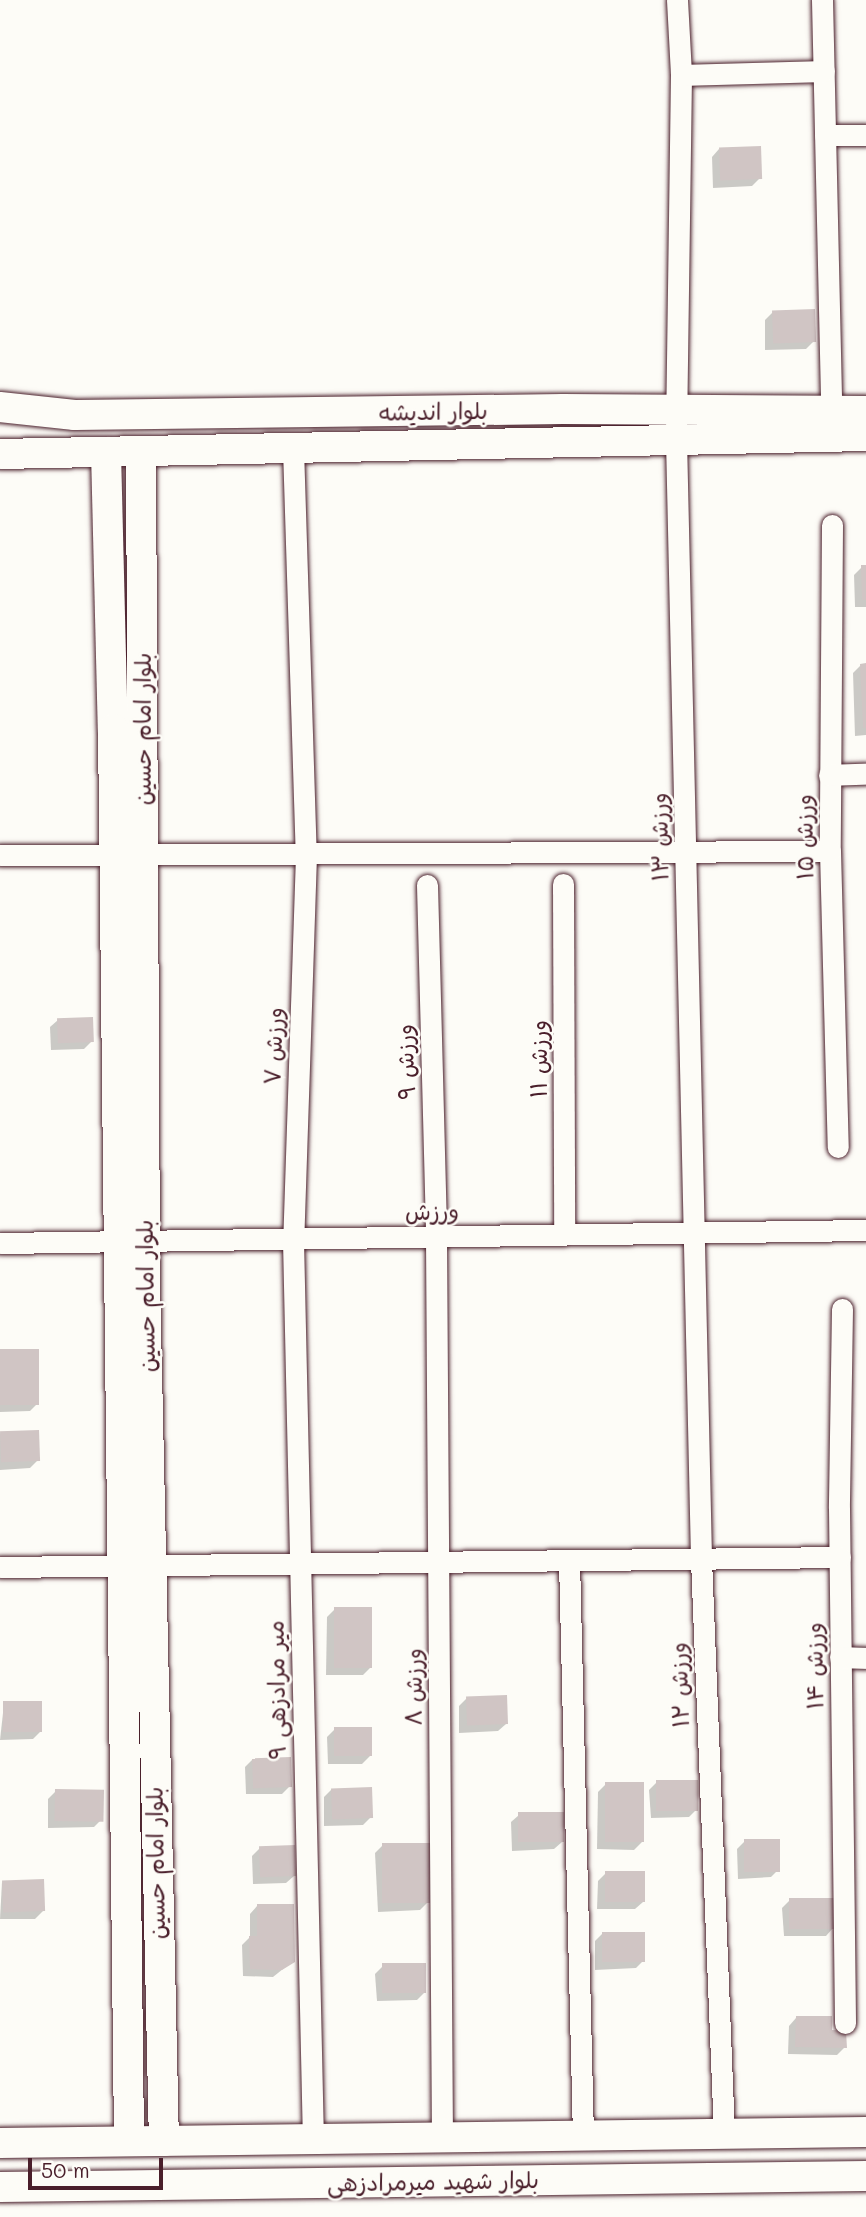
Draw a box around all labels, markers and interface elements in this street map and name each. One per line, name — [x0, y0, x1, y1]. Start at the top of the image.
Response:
street label: بلوار اندیشه — [378, 396, 488, 426]
street label: بلوار امام حسین — [128, 653, 156, 805]
street label: ورزش ۱۳ — [644, 792, 674, 882]
street label: ورزش ۱۵ — [789, 794, 819, 880]
street label: ورزش ۷ — [258, 1007, 288, 1085]
street label: ورزش ۱۱ — [524, 1020, 552, 1098]
street label: ورزش ۹ — [390, 1024, 420, 1100]
street label: ورزش — [405, 1197, 459, 1225]
street label: بلوار امام حسین — [130, 1219, 160, 1373]
street label: میر مرادزهی ۹ — [261, 1620, 291, 1760]
street label: ورزش ۱۴ — [799, 1622, 829, 1710]
street label: ورزش ۱۲ — [664, 1642, 694, 1728]
street label: ورزش ۸ — [399, 1648, 427, 1726]
street label: بلوار امام حسین — [140, 1786, 170, 1940]
scale bar — [32, 2144, 166, 2188]
text: 50 m — [41, 2156, 90, 2183]
street label: بلوار شهید میرمرادزهی — [327, 2165, 539, 2197]

